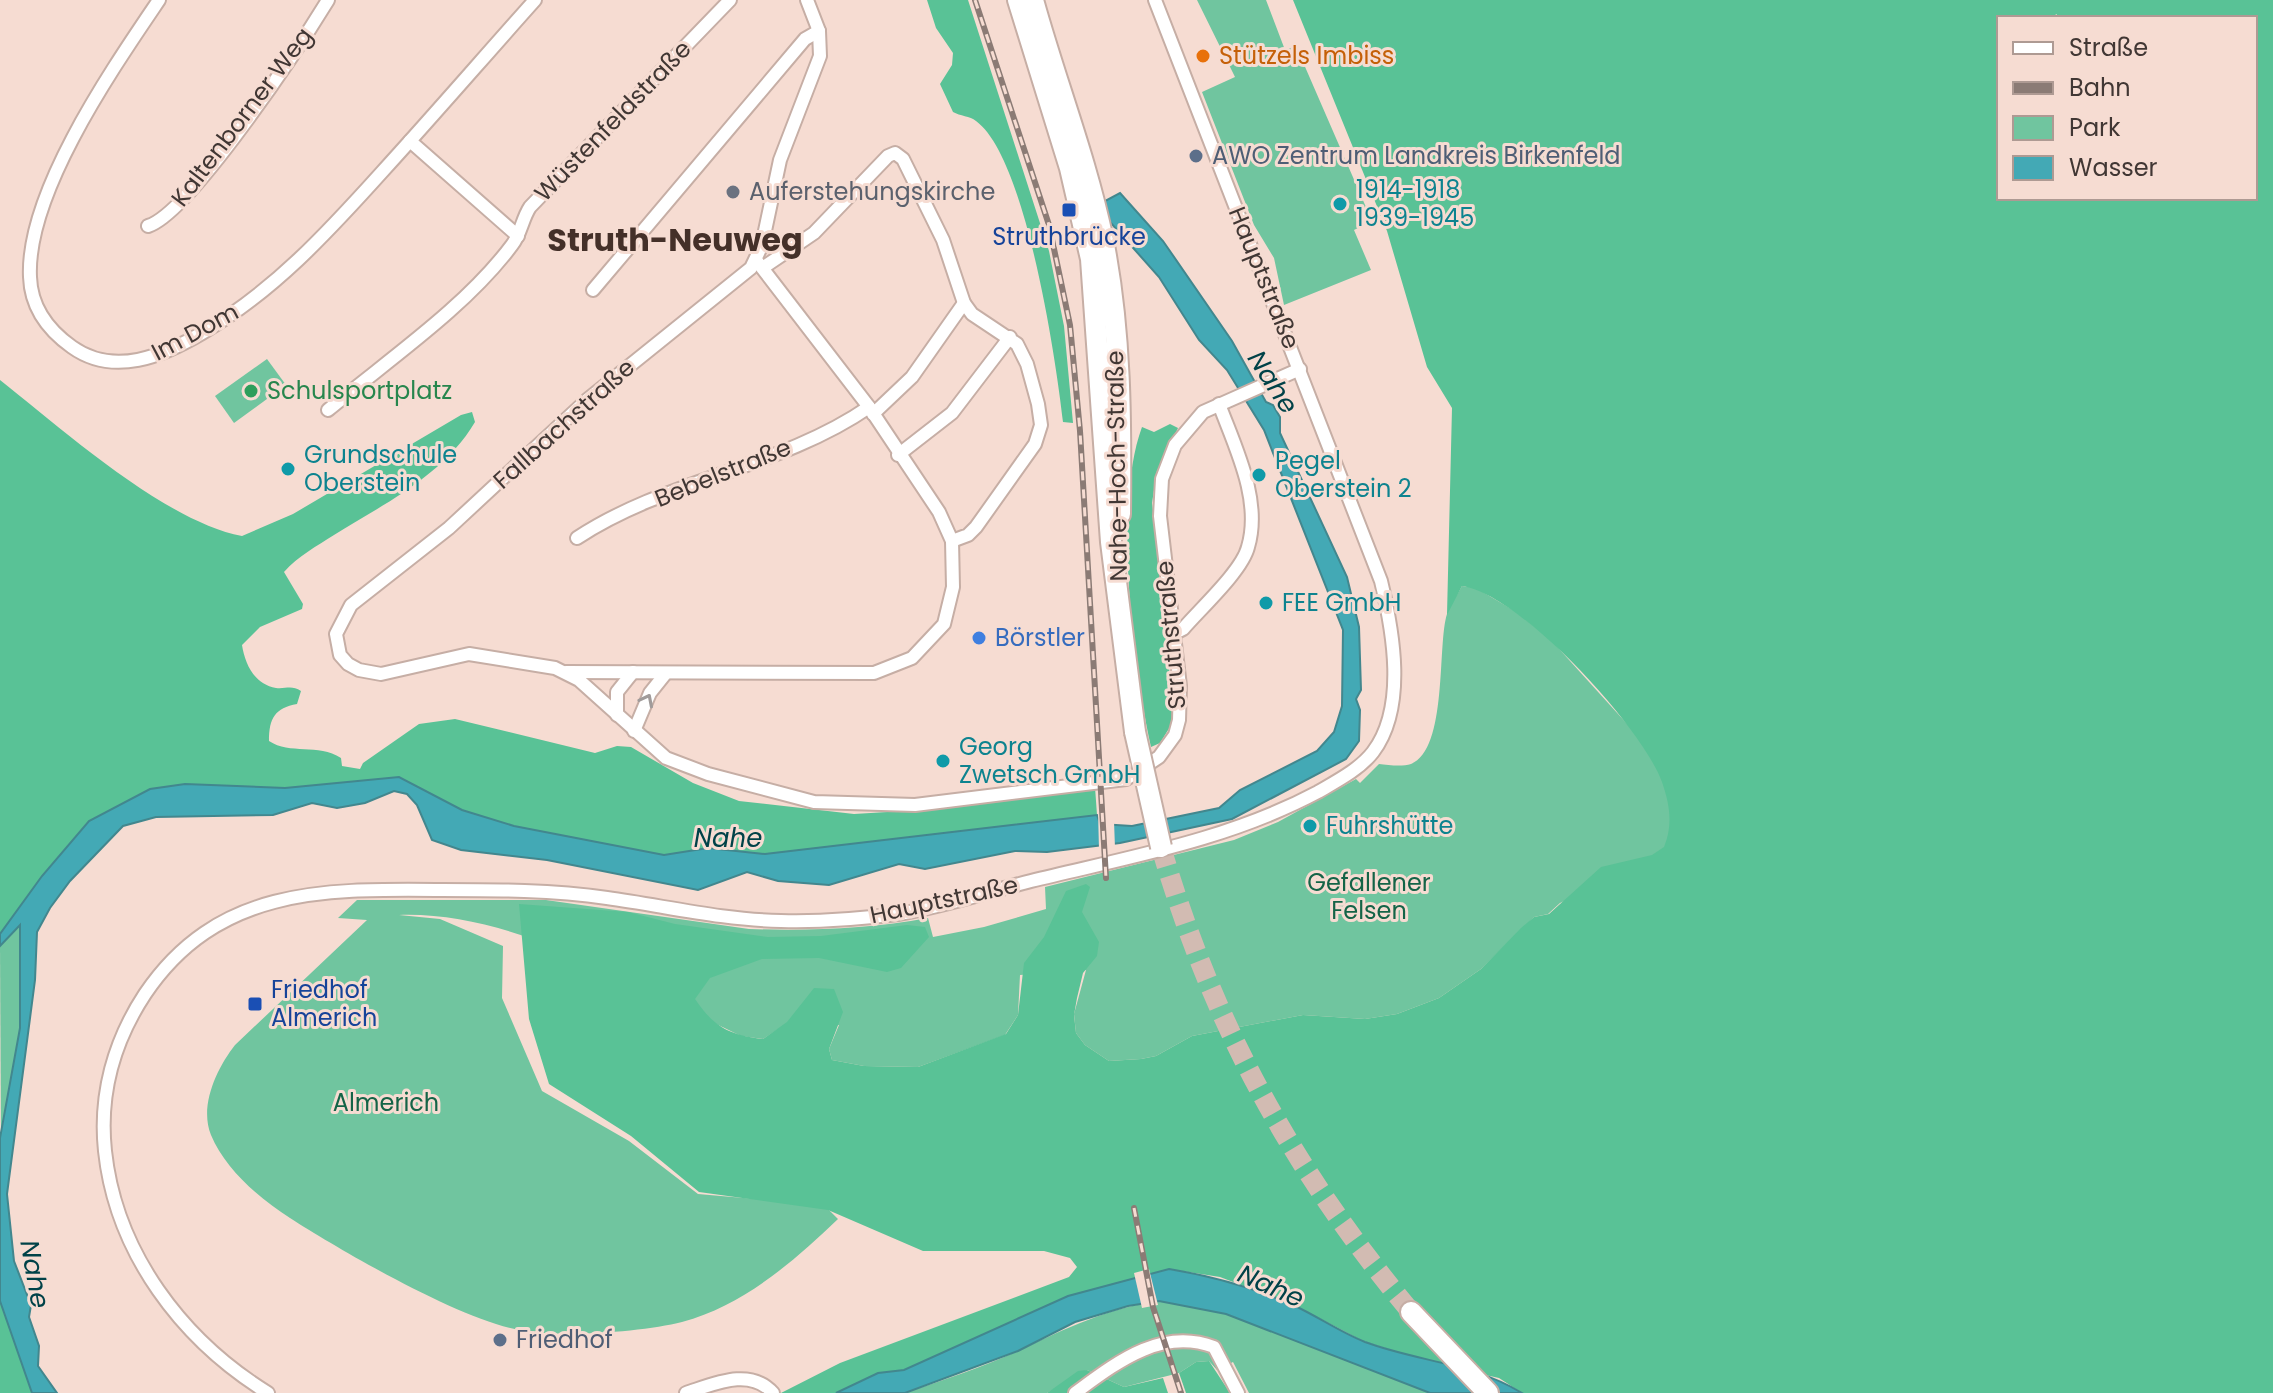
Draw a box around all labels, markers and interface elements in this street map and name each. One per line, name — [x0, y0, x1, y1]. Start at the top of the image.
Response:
legend — [1997, 16, 2257, 200]
street label: Kaltenborner Weg — [163, 20, 320, 213]
text: Straße — [2069, 31, 2148, 64]
street label: Wüstenfeldstraße — [527, 33, 698, 209]
place label: Stützels Imbiss — [1219, 39, 1394, 72]
marker: Stützels Imbiss — [1194, 47, 1212, 65]
text: Bahn — [2069, 71, 2131, 104]
text: Park — [2069, 111, 2121, 144]
place label: AWO Zentrum Landkreis Birkenfeld — [1212, 139, 1621, 172]
marker: AWO Zentrum Landkreis Birkenfeld — [1187, 147, 1205, 165]
text: Wasser — [2069, 151, 2158, 184]
place label: 1914-1918 1939-1945 — [1356, 173, 1474, 234]
place label: Auferstehungskirche — [749, 175, 995, 208]
marker: Auferstehungskirche — [724, 183, 742, 201]
marker: 1914-1918 1939-1945 — [1331, 195, 1349, 213]
marker: Struthbrücke — [1060, 201, 1078, 219]
street label: Hauptstraße — [1221, 202, 1308, 354]
district label: Struth-Neuweg — [547, 217, 803, 262]
place label: Struthbrücke — [992, 220, 1146, 253]
street label: Im Dom — [145, 295, 244, 368]
water label: Nahe — [1239, 343, 1307, 421]
street label: Nahe-Hoch-Straße — [1098, 350, 1135, 582]
street label: Fallbachstraße — [486, 351, 642, 496]
place label: Schulsportplatz — [267, 374, 452, 407]
marker: Schulsportplatz — [242, 382, 260, 400]
street label: Bebelstraße — [650, 430, 796, 515]
place label: Grundschule Oberstein — [304, 438, 457, 499]
place label: Pegel Oberstein 2 — [1275, 444, 1412, 505]
marker: Grundschule Oberstein — [279, 460, 297, 478]
marker: Pegel Oberstein 2 — [1250, 466, 1268, 484]
street label: Struthstraße — [1148, 559, 1193, 711]
place label: FEE GmbH — [1282, 586, 1401, 619]
marker: FEE GmbH — [1257, 594, 1275, 612]
place label: Börstler — [995, 621, 1085, 654]
marker: Börstler — [970, 629, 988, 647]
one-way arrow — [637, 694, 653, 709]
place label: Georg Zwetsch GmbH — [959, 730, 1140, 791]
marker: Georg Zwetsch GmbH — [934, 752, 952, 770]
place label: Fuhrshütte — [1326, 809, 1453, 842]
marker: Fuhrshütte — [1301, 817, 1319, 835]
water label: Nahe — [694, 820, 762, 856]
park label: Gefallener Felsen — [1307, 866, 1431, 927]
street label: Hauptstraße — [867, 868, 1021, 931]
place label: Friedhof Almerich — [271, 973, 377, 1034]
marker: Friedhof Almerich — [246, 995, 264, 1013]
park label: Almerich — [333, 1086, 439, 1119]
water label: Nahe — [11, 1237, 59, 1311]
water label: Nahe — [1232, 1256, 1310, 1316]
place label: Friedhof — [516, 1323, 613, 1356]
marker: Friedhof — [491, 1331, 509, 1349]

